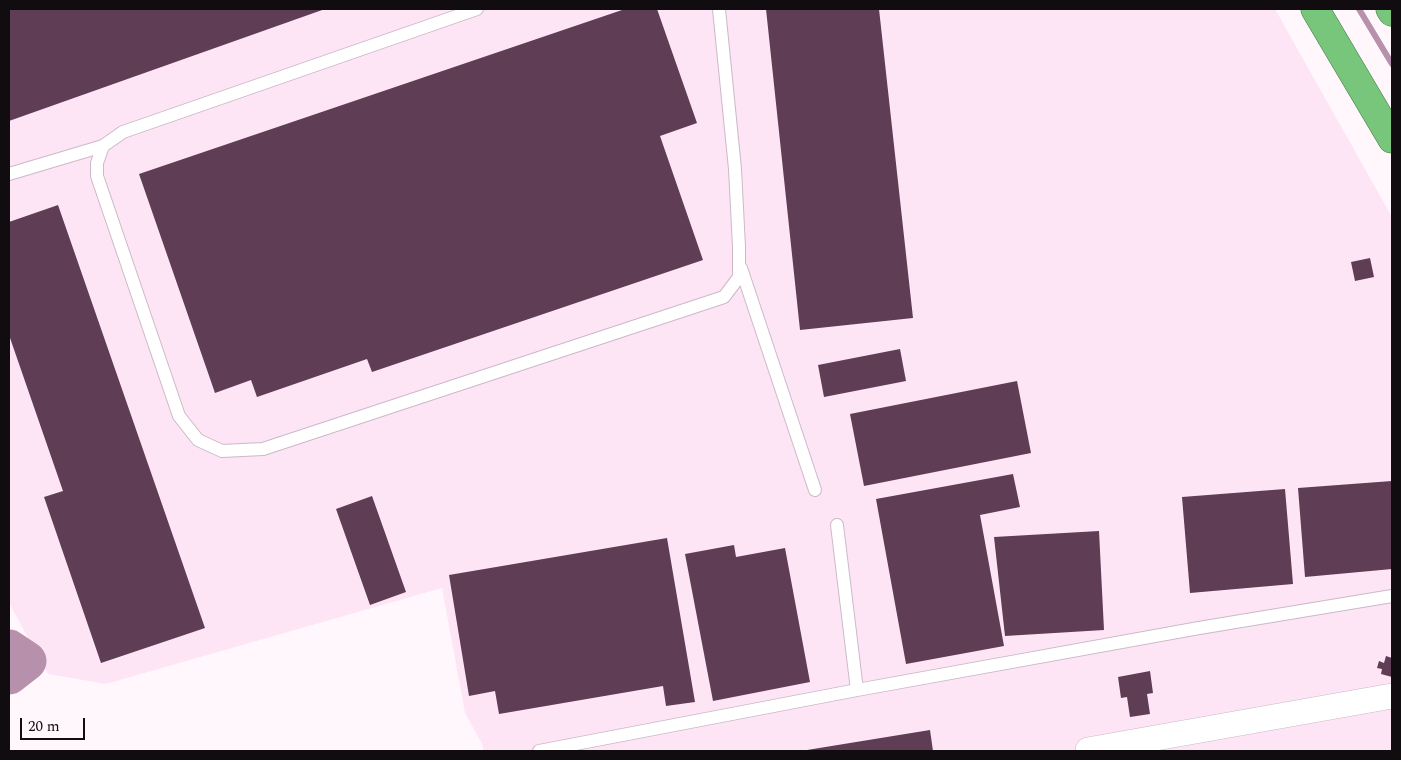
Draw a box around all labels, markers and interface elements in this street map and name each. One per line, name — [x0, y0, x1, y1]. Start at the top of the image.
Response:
scale bar — [22, 708, 88, 740]
text: 20 m — [28, 715, 60, 738]

